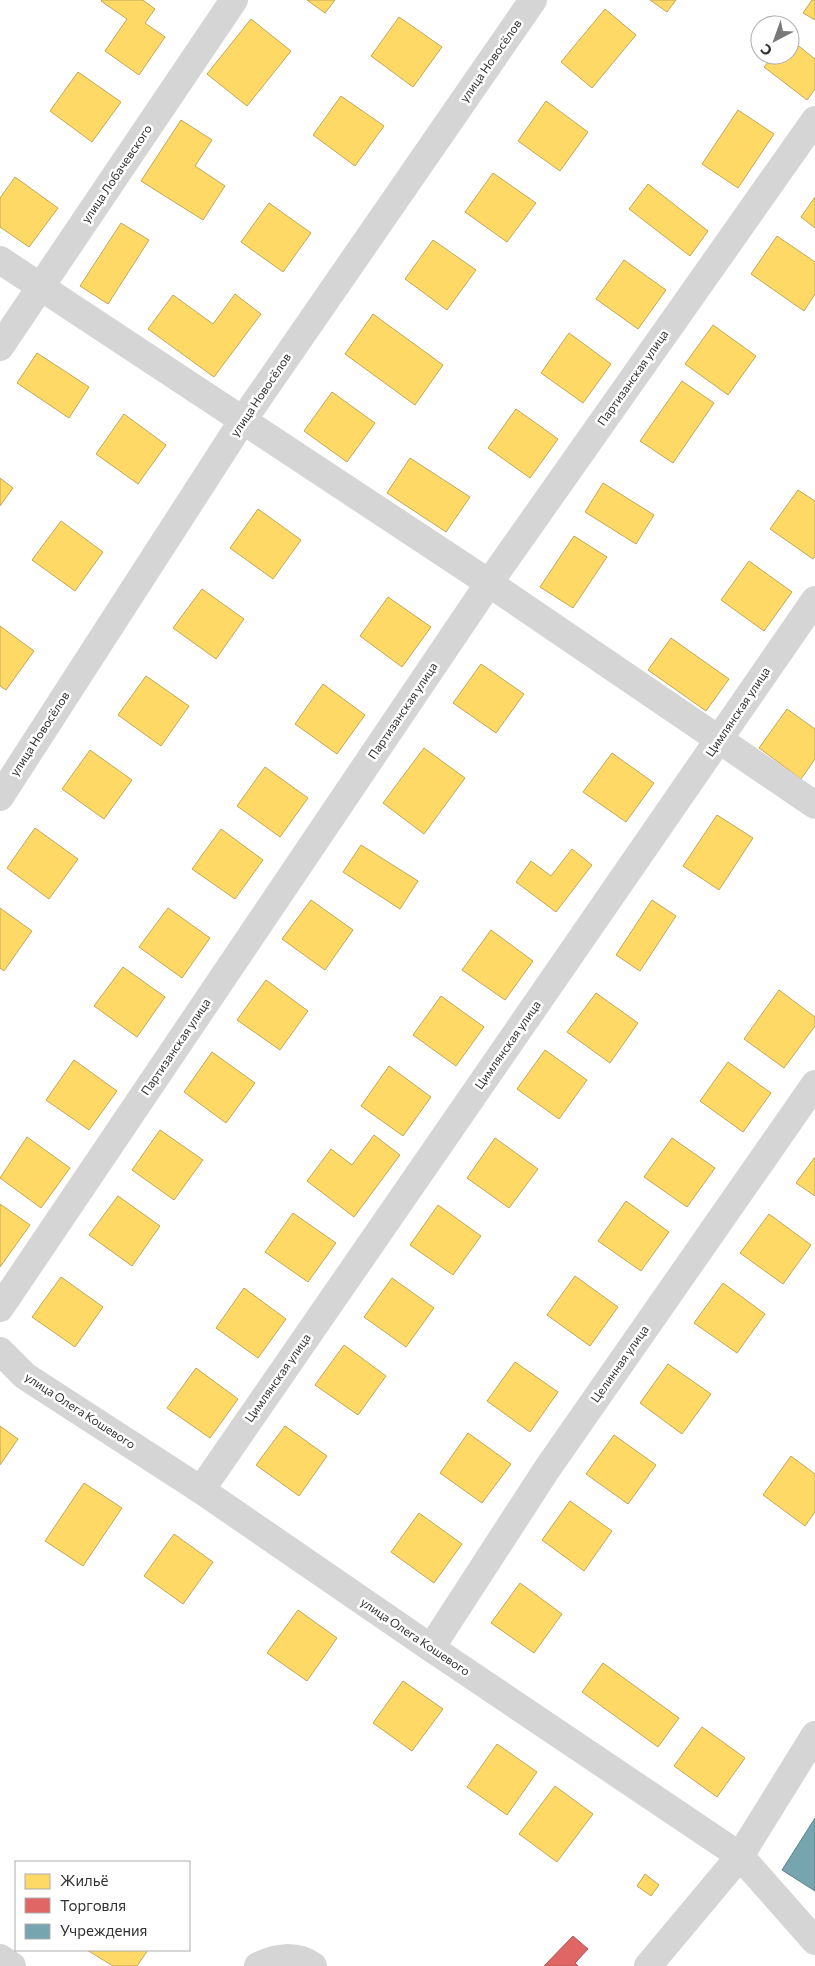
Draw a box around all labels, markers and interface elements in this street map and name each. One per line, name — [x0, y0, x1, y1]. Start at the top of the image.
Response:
north arrow — [750, 15, 800, 65]
street label: улица Новосёлов — [456, 16, 524, 104]
text: С — [757, 41, 775, 60]
street label: улица Лобачевского — [78, 122, 154, 225]
street label: Партизанская улица — [594, 327, 670, 428]
street label: улица Новосёлов — [227, 350, 293, 439]
street label: Партизанская улица — [365, 659, 440, 761]
street label: Цимлянская улица — [702, 664, 772, 759]
street label: улица Новосёлов — [7, 689, 72, 778]
street label: Партизанская улица — [138, 995, 213, 1097]
street label: Цимлянская улица — [471, 998, 543, 1091]
street label: Целинная улица — [587, 1322, 651, 1405]
street label: Цимлянская улица — [241, 1331, 313, 1424]
street label: улица Олега Кошевого — [23, 1369, 138, 1451]
street label: улица Олега Кошевого — [358, 1594, 473, 1678]
legend — [15, 1861, 190, 1951]
text: Жильё — [60, 1871, 108, 1889]
text: Торговля — [60, 1896, 126, 1914]
text: Учреждения — [60, 1921, 147, 1939]

